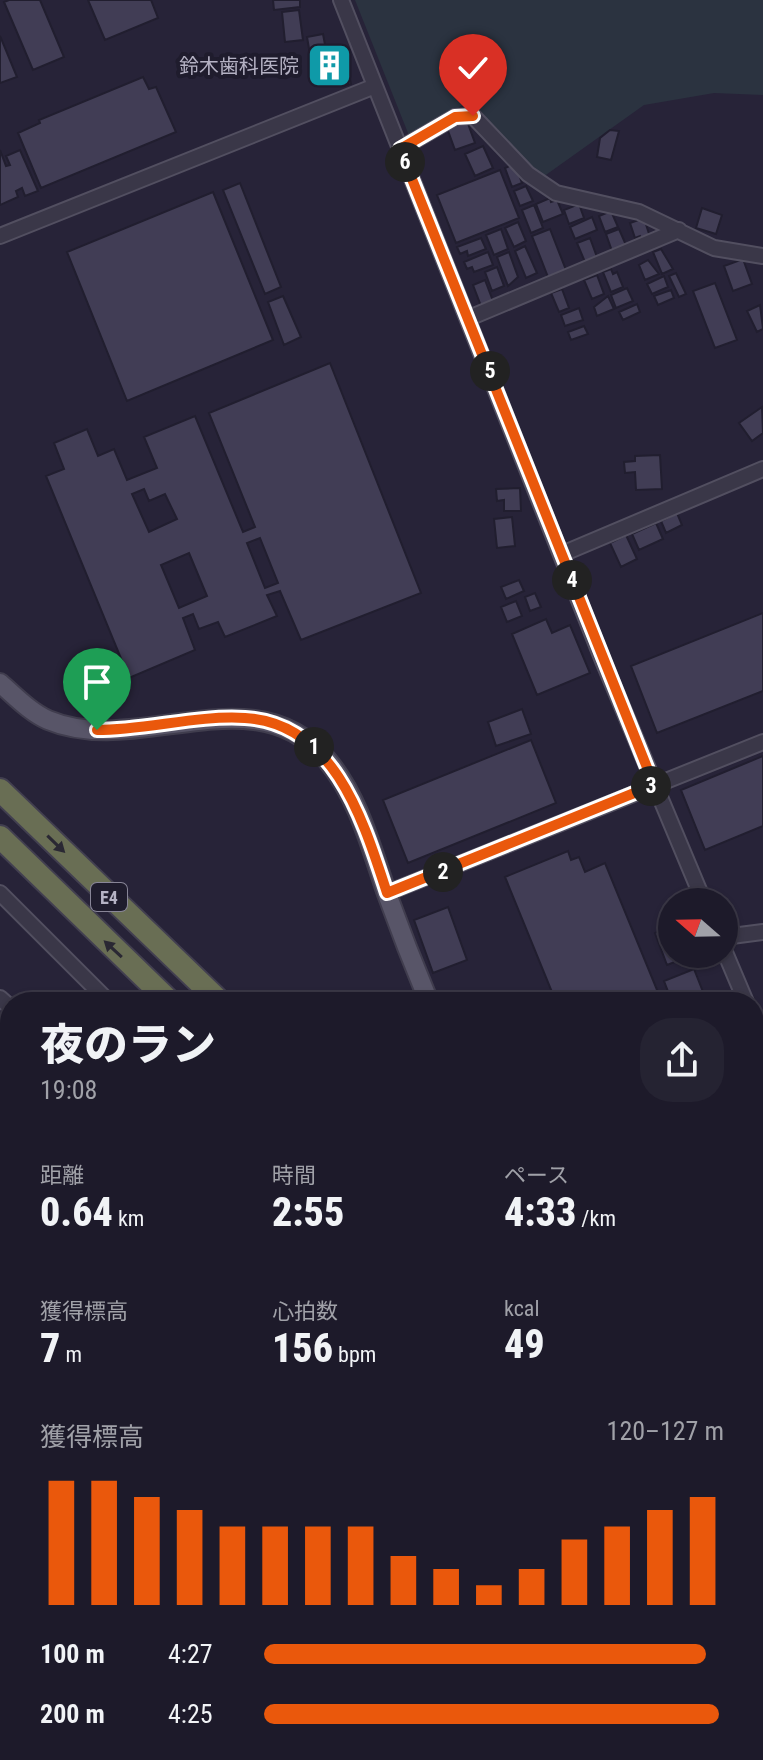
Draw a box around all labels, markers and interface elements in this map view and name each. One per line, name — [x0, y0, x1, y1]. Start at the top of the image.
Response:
pin — [439, 34, 507, 116]
building icon: 鈴木歯科医院 — [306, 42, 354, 90]
icon: check — [451, 46, 495, 90]
place label: 鈴木歯科医院 — [179, 54, 299, 78]
pin: 6 — [385, 142, 425, 182]
text: 6 — [399, 149, 411, 174]
pin: 5 — [470, 351, 510, 391]
text: 5 — [484, 358, 496, 383]
pin: 4 — [552, 560, 592, 600]
text: 4 — [566, 567, 578, 592]
pin — [63, 648, 131, 730]
icon: arrive — [75, 660, 119, 704]
pin: 1 — [294, 727, 334, 767]
text: 1 — [308, 734, 320, 759]
pin: 3 — [631, 766, 671, 806]
text: 3 — [645, 773, 657, 798]
one-way arrow — [46, 835, 65, 853]
pin: 2 — [423, 852, 463, 892]
text: 2 — [437, 859, 449, 884]
road number: E4 — [91, 883, 127, 911]
north arrow — [658, 888, 738, 968]
map controls — [658, 888, 738, 968]
one-way arrow — [104, 940, 123, 958]
button: share — [640, 1018, 724, 1102]
text: 夜のラン — [40, 1019, 216, 1071]
text: 19:08 — [40, 1075, 97, 1105]
text: 距離 — [40, 1163, 84, 1188]
text: 時間 — [272, 1163, 316, 1188]
text: ペース — [504, 1163, 569, 1188]
text: 0.64 — [40, 1189, 113, 1236]
text: 2:55 — [272, 1189, 344, 1236]
text: 4:33 — [504, 1189, 576, 1236]
text: km — [113, 1206, 144, 1231]
text: /km — [576, 1206, 616, 1231]
text: kcal — [504, 1296, 539, 1321]
text: 獲得標高 — [40, 1299, 128, 1324]
text: 心拍数 — [272, 1299, 338, 1324]
text: 49 — [504, 1321, 545, 1368]
text: 7 — [40, 1325, 60, 1372]
text: 156 — [272, 1325, 333, 1372]
text: m — [60, 1342, 82, 1367]
text: bpm — [333, 1342, 376, 1367]
text: 120–127 m — [607, 1416, 724, 1446]
text: 獲得標高 — [40, 1422, 144, 1452]
text: 100 m — [40, 1639, 105, 1669]
text: 4:27 — [168, 1639, 213, 1669]
text: 200 m — [40, 1699, 105, 1729]
text: 4:25 — [168, 1699, 213, 1729]

